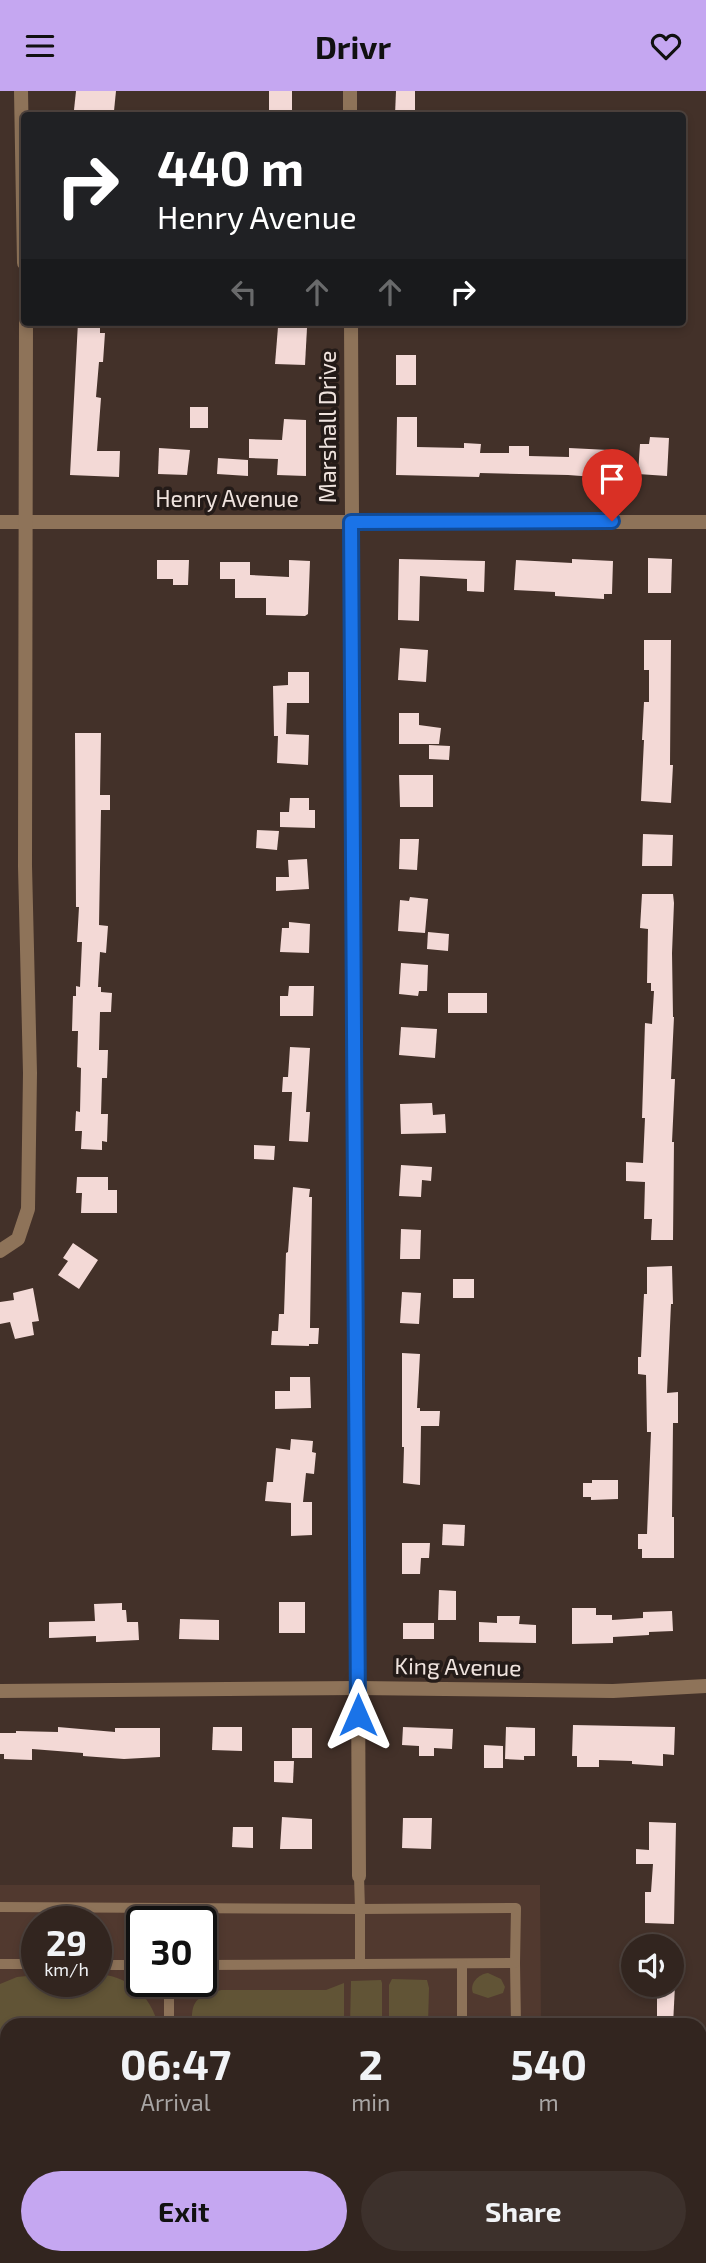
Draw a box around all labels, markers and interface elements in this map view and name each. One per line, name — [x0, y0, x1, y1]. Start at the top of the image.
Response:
icon: menu — [21, 27, 59, 65]
text: Drivr — [315, 27, 391, 65]
icon: heart — [647, 27, 685, 65]
text: 440 m — [157, 137, 304, 196]
icon: right — [42, 140, 133, 231]
text: Henry Avenue — [157, 197, 357, 235]
icon: left — [225, 273, 263, 311]
icon: ahead — [298, 273, 336, 311]
icon: ahead — [371, 273, 409, 311]
icon: right — [444, 273, 482, 311]
street label: Marshall Drive — [313, 351, 341, 503]
pin — [582, 449, 642, 521]
icon: arrive — [593, 460, 631, 498]
street label: Henry Avenue — [155, 484, 299, 512]
street label: King Avenue — [394, 1651, 522, 1681]
position arrow — [321, 1678, 395, 1752]
speed limit sign: 30 — [126, 1906, 217, 1997]
text: 29 — [46, 1921, 87, 1963]
map controls — [621, 1934, 684, 1997]
button: sound — [621, 1934, 684, 1997]
text: km/h — [44, 1958, 89, 1980]
text: 06:47 — [120, 2038, 231, 2088]
text: 2 — [359, 2038, 383, 2088]
text: 540 — [510, 2038, 587, 2088]
text: Arrival — [141, 2088, 211, 2116]
text: min — [351, 2088, 390, 2116]
text: m — [539, 2088, 559, 2116]
button: Exit — [21, 2171, 347, 2251]
button: Share — [361, 2171, 686, 2251]

